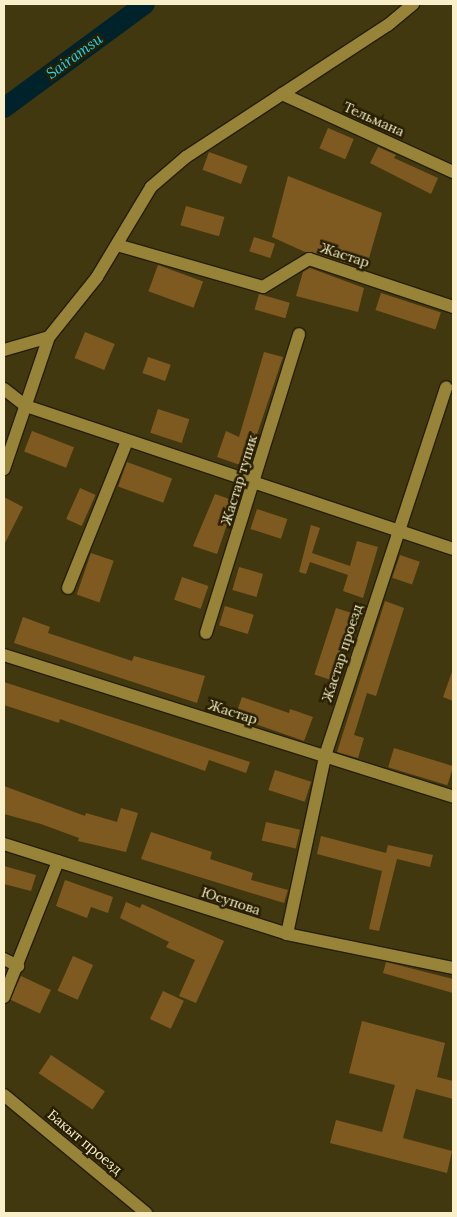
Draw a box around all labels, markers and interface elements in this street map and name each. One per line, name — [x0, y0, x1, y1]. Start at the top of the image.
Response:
water label: Sairamsu — [42, 30, 106, 82]
street label: Тельмана — [341, 98, 407, 140]
street label: Жастар — [318, 239, 372, 271]
street label: Жастар тупик — [217, 433, 261, 527]
street label: Жастар проезд — [318, 602, 366, 704]
street label: Жастар — [206, 696, 260, 728]
street label: Юсупова — [199, 884, 263, 918]
street label: Бакыт проезд — [44, 1106, 126, 1178]

